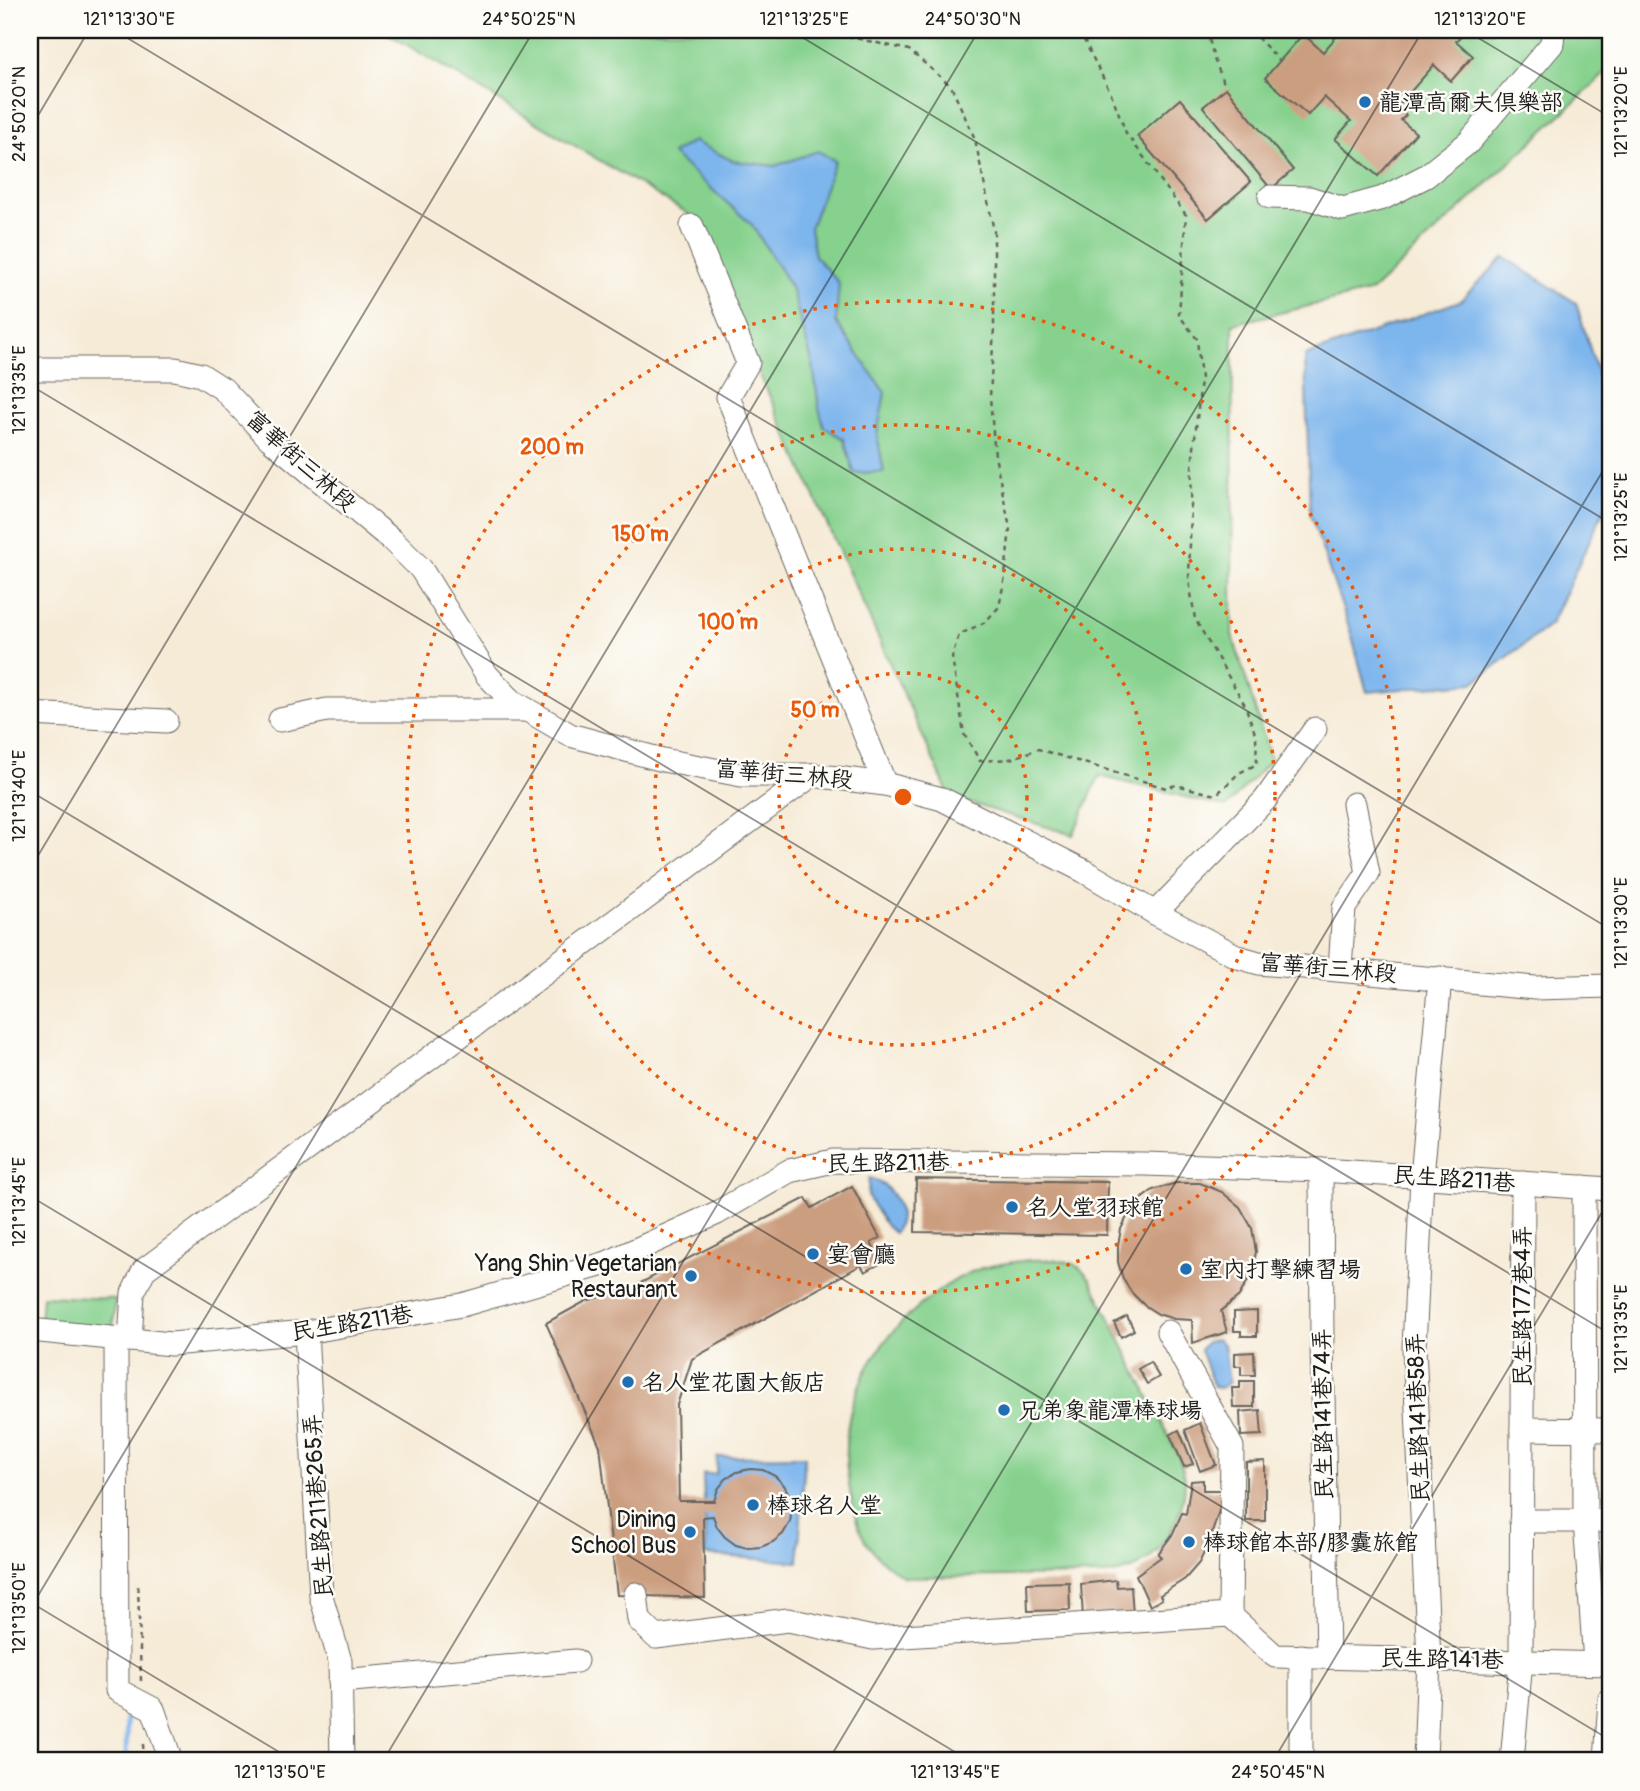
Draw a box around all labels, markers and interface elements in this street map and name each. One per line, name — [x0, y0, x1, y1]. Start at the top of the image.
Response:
text: 121°13'30"E — [83, 8, 175, 31]
text: 24°50'25"N — [482, 8, 576, 31]
text: 121°13'25"E — [759, 8, 849, 31]
text: 24°50'30"N — [925, 8, 1021, 31]
text: 121°13'20"E — [1434, 8, 1526, 31]
text: 24°50'20"N — [8, 66, 31, 162]
text: 121°13'20"E — [1610, 66, 1633, 158]
place label: 龍潭高爾夫俱樂部 — [1379, 88, 1563, 117]
marker: 龍潭高爾夫俱樂部 — [1357, 94, 1373, 110]
text: 121°13'35"E — [8, 345, 31, 435]
street label: 富華街三林段 — [240, 404, 362, 518]
text: 200 m — [520, 434, 584, 461]
text: 121°13'25"E — [1610, 472, 1633, 562]
text: 150 m — [611, 521, 669, 548]
text: 100 m — [698, 609, 758, 636]
text: 50 m — [791, 697, 840, 724]
text: 121°13'40"E — [8, 750, 31, 842]
street label: 富華街三林段 — [714, 754, 854, 794]
centre of rings — [891, 785, 915, 809]
text: 121°13'30"E — [1610, 877, 1633, 969]
street label: 富華街三林段 — [1258, 948, 1398, 988]
street label: 民生路211巷 — [826, 1147, 951, 1179]
text: 121°13'45"E — [8, 1157, 31, 1247]
street label: 民生路211巷 — [1392, 1160, 1517, 1198]
place label: 名人堂羽球館 — [1026, 1193, 1164, 1222]
marker: 名人堂羽球館 — [1004, 1199, 1020, 1215]
street label: 民生路177巷4弄 — [1508, 1225, 1537, 1387]
place label: 宴會廳 — [827, 1240, 896, 1269]
marker: 宴會廳 — [805, 1246, 821, 1262]
place label: Yang Shin Vegetarian Restaurant — [474, 1249, 678, 1304]
place label: 室內打擊練習場 — [1200, 1255, 1361, 1284]
marker: 室內打擊練習場 — [1178, 1261, 1194, 1277]
marker: Yang Shin Vegetarian Restaurant — [683, 1268, 699, 1284]
text: 121°13'35"E — [1610, 1284, 1633, 1374]
street label: 民生路211巷 — [289, 1299, 416, 1347]
street label: 民生路141巷74弄 — [1307, 1328, 1339, 1500]
street label: 民生路141巷58弄 — [1401, 1332, 1435, 1504]
place label: 名人堂花園大飯店 — [642, 1368, 826, 1397]
marker: 名人堂花園大飯店 — [620, 1374, 636, 1390]
place label: 兄弟象龍潭棒球場 — [1018, 1396, 1202, 1425]
marker: 兄弟象龍潭棒球場 — [996, 1402, 1012, 1418]
street label: 民生路211巷265弄 — [297, 1413, 339, 1599]
place label: 棒球名人堂 — [767, 1491, 882, 1520]
marker: 棒球名人堂 — [745, 1497, 761, 1513]
place label: Dining School Bus — [570, 1505, 676, 1560]
marker: Dining School Bus — [682, 1524, 698, 1540]
place label: 棒球館本部/膠囊旅館 — [1203, 1528, 1418, 1557]
marker: 棒球館本部/膠囊旅館 — [1181, 1534, 1197, 1550]
text: 121°13'50"E — [8, 1562, 31, 1654]
street label: 民生路141巷 — [1380, 1643, 1505, 1675]
text: 121°13'50"E — [234, 1761, 326, 1784]
text: 121°13'45"E — [910, 1761, 1000, 1784]
text: 24°50'45"N — [1231, 1761, 1325, 1784]

